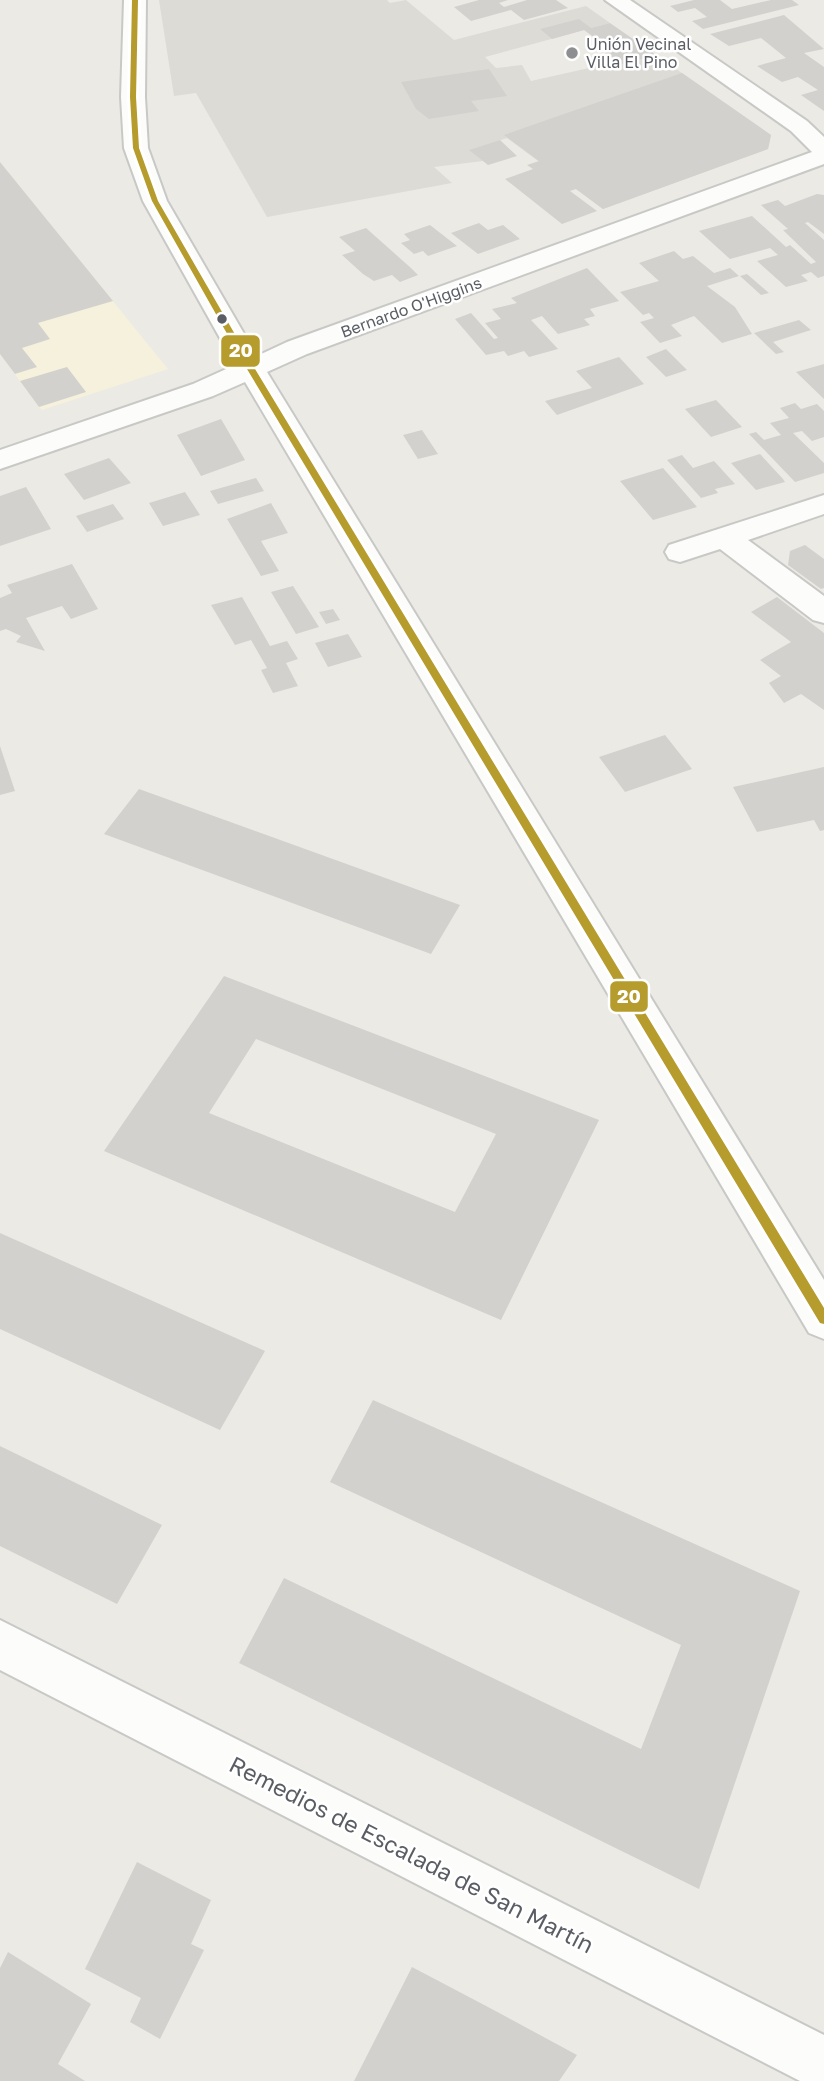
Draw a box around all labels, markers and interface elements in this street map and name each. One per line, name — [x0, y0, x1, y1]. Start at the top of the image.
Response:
place label: Unión Vecinal Villa El Pino — [586, 34, 691, 72]
marker: Unión Vecinal Villa El Pino — [564, 45, 580, 61]
street label: Bernardo O'Higgins — [338, 272, 484, 342]
unlabelled marker — [215, 312, 229, 326]
line badge: 20 — [220, 334, 261, 368]
text: 20 — [229, 338, 253, 361]
line badge: 20 — [609, 980, 649, 1013]
text: 20 — [617, 984, 641, 1007]
street label: Remedios de Escalada de San Martín — [225, 1750, 599, 1958]

